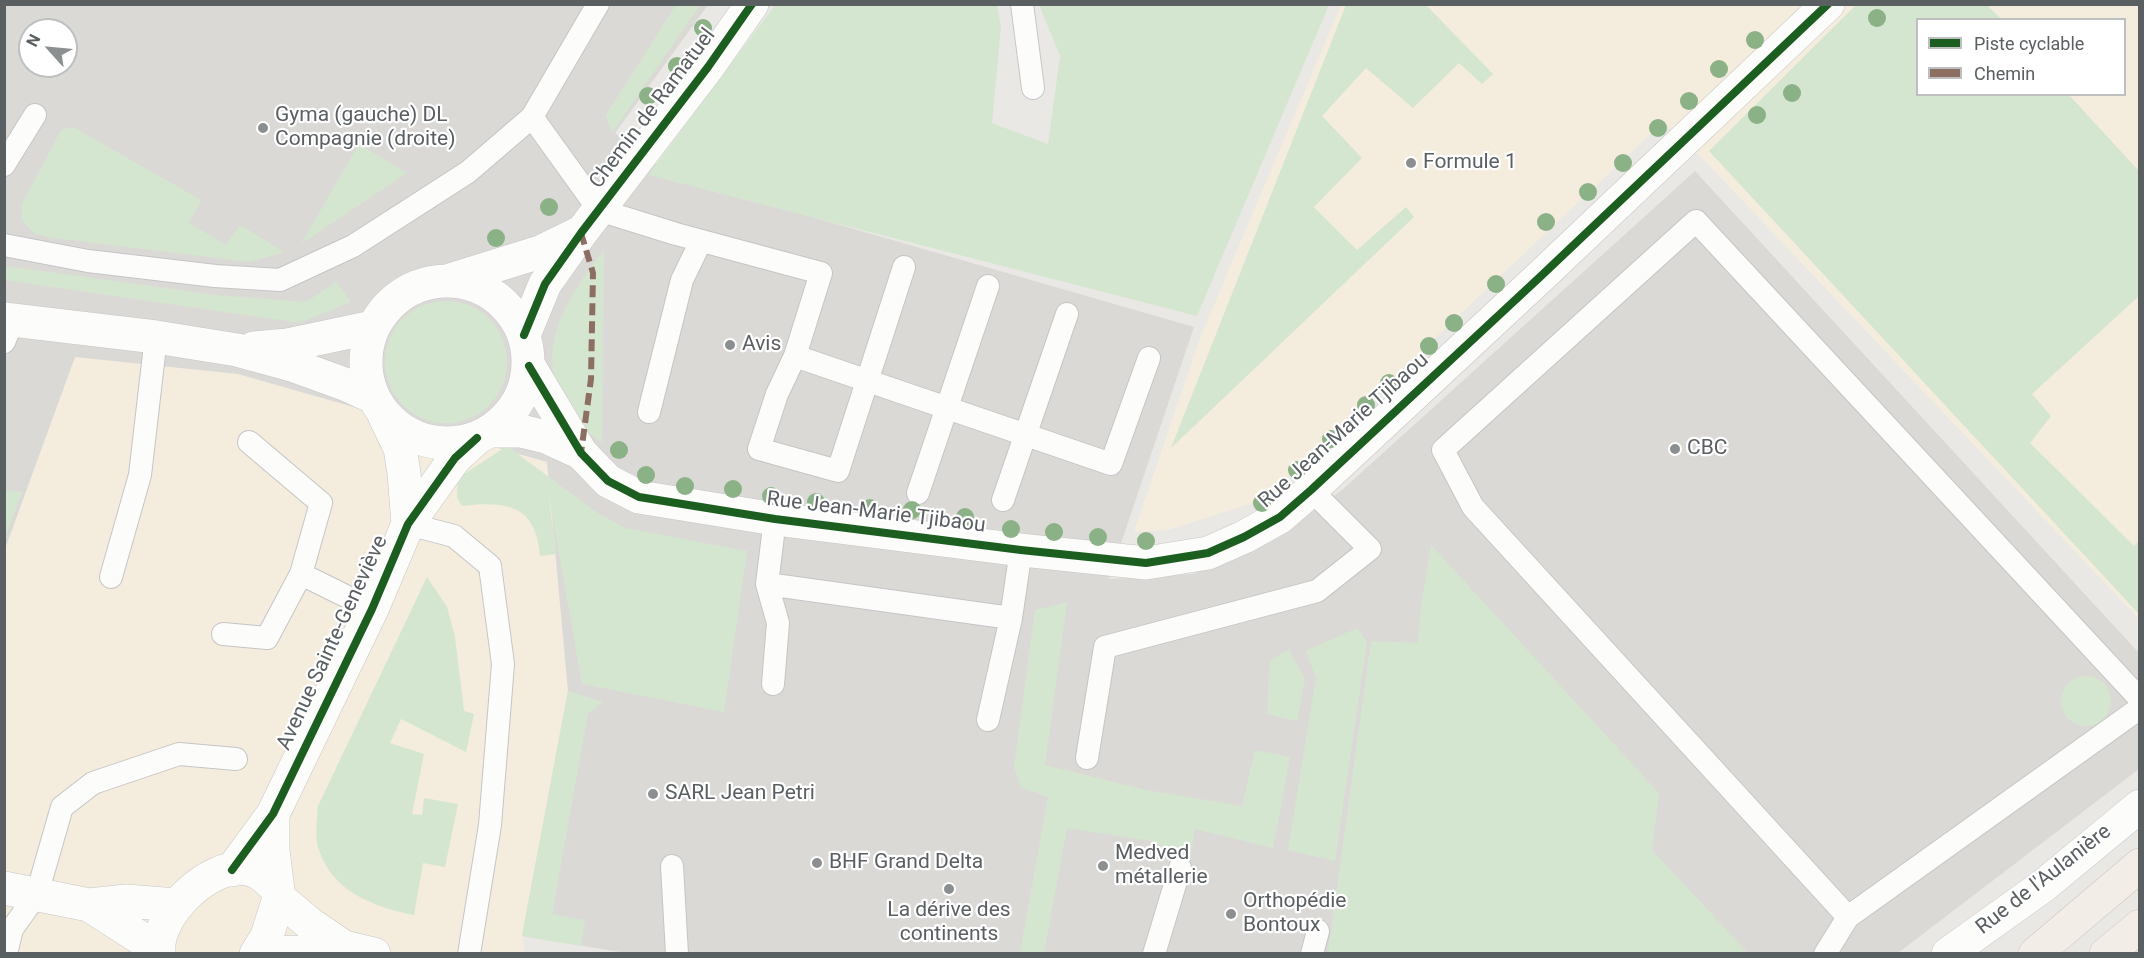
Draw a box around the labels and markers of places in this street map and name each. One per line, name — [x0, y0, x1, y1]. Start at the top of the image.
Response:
place label: Gyma (gauche) DL Compagnie (droite) — [275, 103, 455, 153]
marker: Gyma (gauche) DL Compagnie (droite) — [256, 121, 270, 135]
place label: Formule 1 — [1423, 150, 1517, 176]
marker: Formule 1 — [1404, 156, 1418, 170]
place label: Avis — [742, 332, 781, 358]
marker: Avis — [723, 338, 737, 352]
place label: CBC — [1687, 436, 1727, 462]
marker: CBC — [1668, 442, 1682, 456]
place label: SARL Jean Petri — [665, 781, 815, 807]
marker: SARL Jean Petri — [646, 787, 660, 801]
place label: Medved métallerie — [1115, 841, 1208, 891]
place label: BHF Grand Delta — [829, 850, 983, 876]
marker: BHF Grand Delta — [810, 856, 824, 870]
marker: Medved métallerie — [1096, 859, 1110, 873]
marker: La dérive des continents — [942, 882, 956, 896]
place label: Orthopédie Bontoux — [1243, 889, 1347, 939]
place label: La dérive des continents — [887, 898, 1011, 948]
marker: Orthopédie Bontoux — [1224, 907, 1238, 921]

